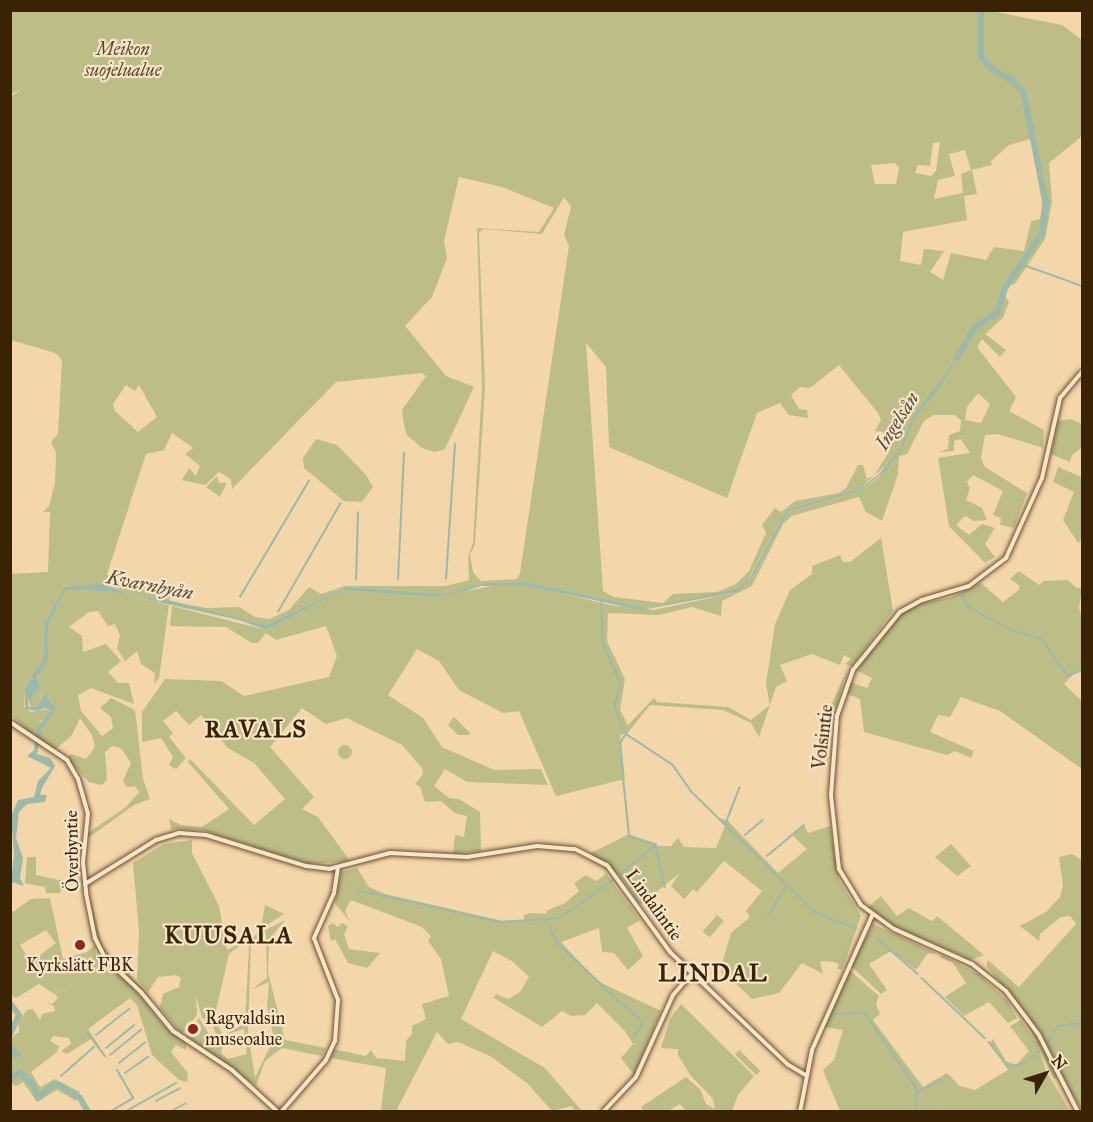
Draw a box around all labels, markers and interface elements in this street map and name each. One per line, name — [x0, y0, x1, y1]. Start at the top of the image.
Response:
park label: Meikon suojelualue — [85, 39, 161, 82]
water label: Ingelsån — [870, 388, 924, 454]
water label: Kvarnbyån — [105, 565, 195, 605]
street label: Volsintie — [808, 703, 838, 771]
district label: RAVALS — [204, 716, 308, 744]
street label: Överbyntie — [60, 810, 84, 892]
street label: Lindalintie — [621, 865, 687, 945]
district label: KUUSALA — [164, 922, 294, 950]
marker: Kyrkslätt FBK — [73, 938, 87, 952]
place label: Kyrkslätt FBK — [26, 954, 134, 976]
district label: LINDAL — [658, 960, 768, 988]
place label: Ragvaldsin museoalue — [205, 1008, 285, 1050]
marker: Ragvaldsin museoalue — [186, 1022, 200, 1036]
north arrow — [1015, 1044, 1075, 1104]
text: N — [1048, 1051, 1071, 1074]

